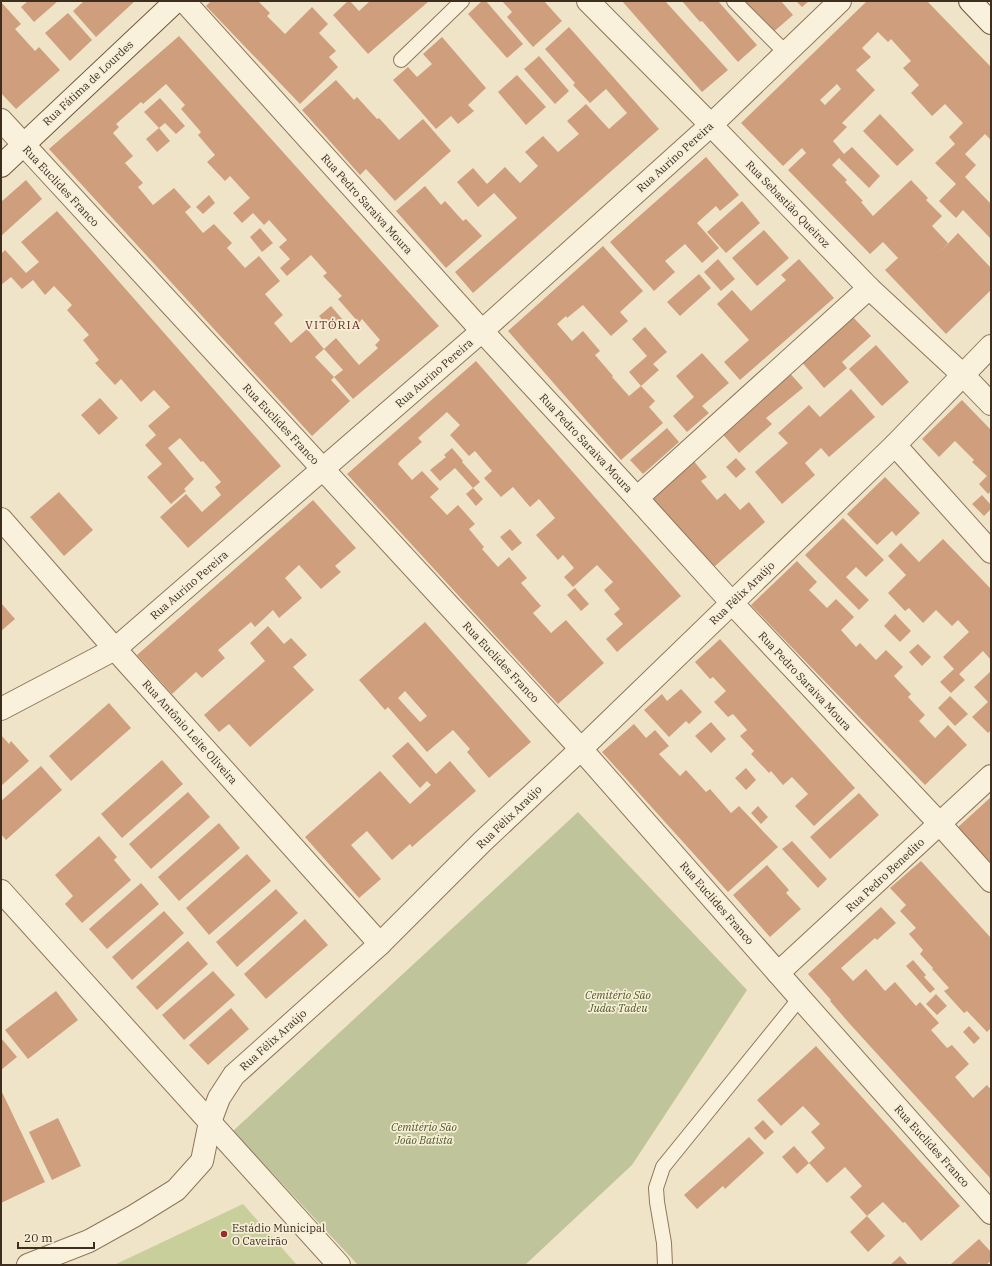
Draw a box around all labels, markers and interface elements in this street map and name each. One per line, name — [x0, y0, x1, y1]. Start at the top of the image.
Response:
street label: Rua Fátima de Lourdes — [40, 37, 136, 129]
street label: Rua Aurino Pereira — [634, 119, 716, 195]
street label: Rua Euclides Franco — [20, 143, 102, 229]
street label: Rua Pedro Saraiva Moura — [318, 151, 416, 257]
street label: Rua Sebastião Queiroz — [743, 157, 834, 251]
district label: VITÓRIA — [305, 317, 361, 332]
street label: Rua Aurino Pereira — [392, 335, 476, 411]
street label: Rua Euclides Franco — [240, 381, 322, 467]
street label: Rua Pedro Saraiva Moura — [536, 391, 636, 495]
street label: Rua Aurino Pereira — [147, 547, 231, 623]
street label: Rua Félix Araújo — [706, 558, 778, 628]
street label: Rua Euclides Franco — [460, 619, 542, 705]
street label: Rua Pedro Saraiva Moura — [755, 629, 855, 733]
street label: Rua Antônio Leite Oliveira — [139, 677, 241, 787]
street label: Rua Félix Araújo — [473, 782, 545, 852]
street label: Rua Pedro Benedito — [843, 835, 927, 915]
street label: Rua Euclides Franco — [677, 858, 757, 948]
park label: Cemitério São Judas Tadeu — [585, 988, 652, 1015]
street label: Rua Félix Araújo — [237, 1006, 309, 1074]
street label: Rua Euclides Franco — [891, 1102, 973, 1190]
park label: Cemitério São João Batista — [391, 1120, 458, 1147]
place label: Estádio Municipal O Caveirão — [232, 1221, 325, 1248]
scale bar — [18, 1224, 94, 1250]
marker: Estádio Municipal O Caveirão — [219, 1229, 229, 1239]
text: 20 m — [24, 1230, 53, 1245]

